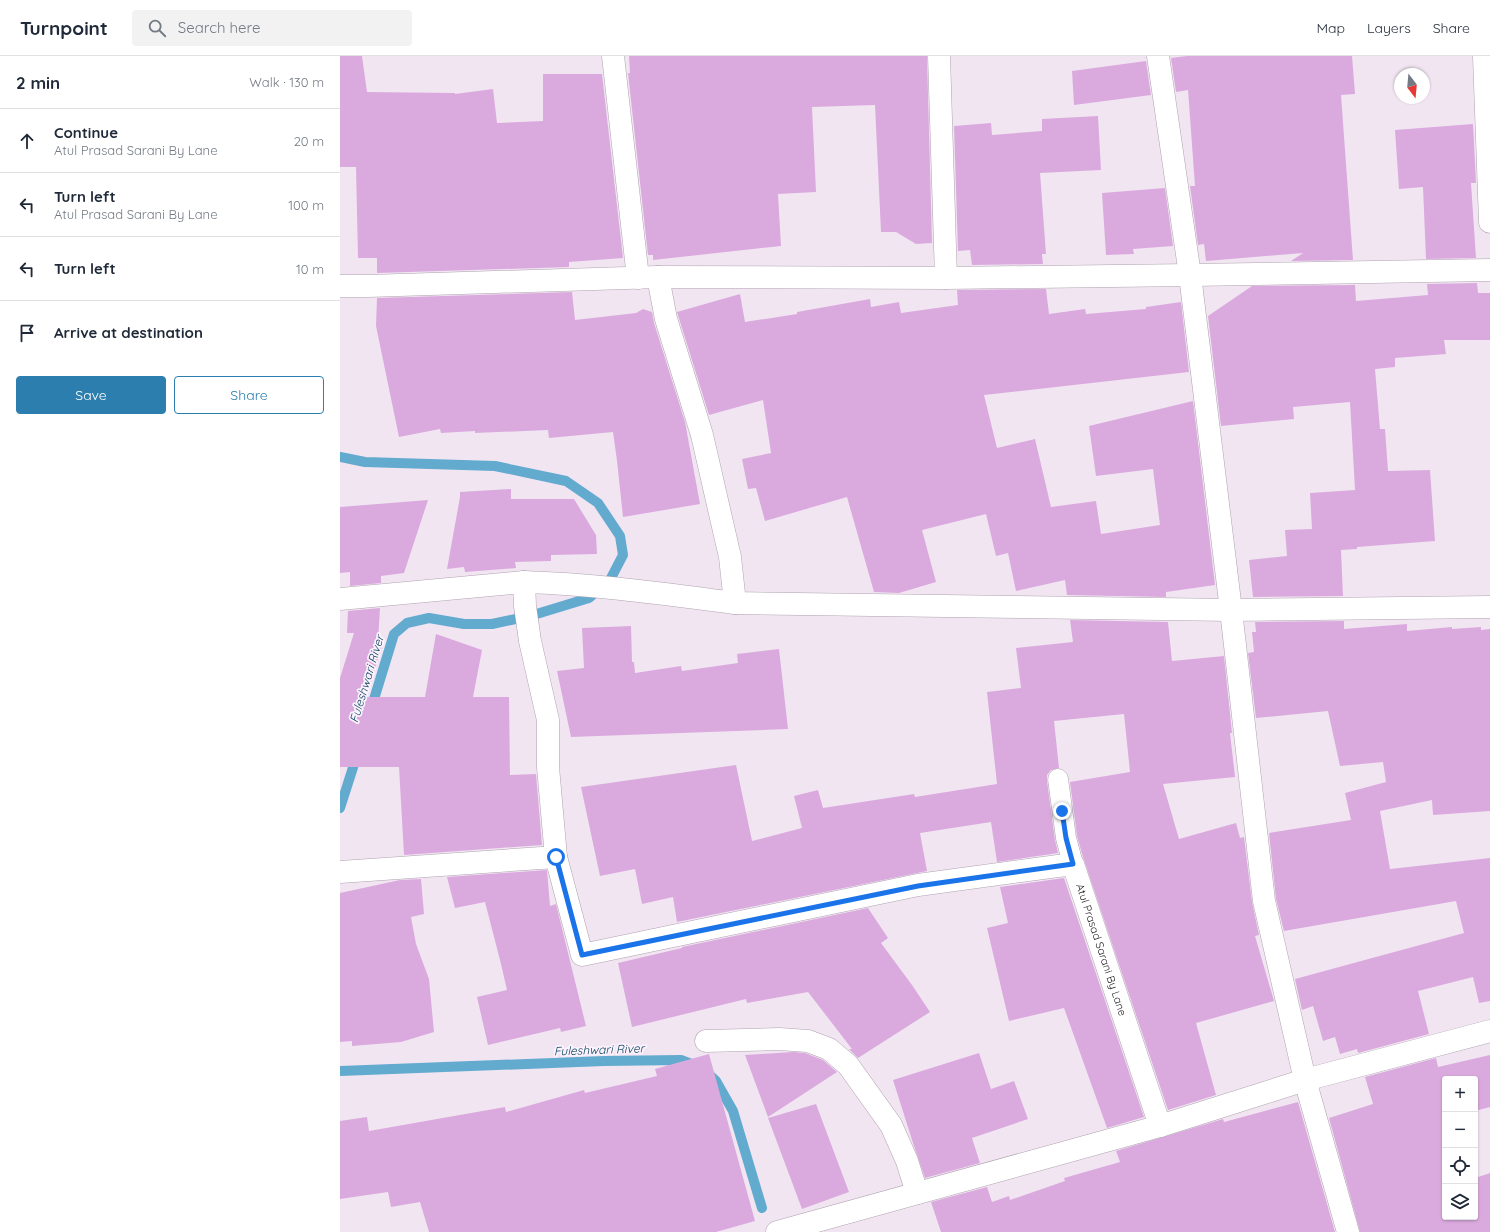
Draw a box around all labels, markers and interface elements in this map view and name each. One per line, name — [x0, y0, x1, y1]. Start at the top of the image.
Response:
search box — [132, 10, 412, 46]
text: Turnpoint — [20, 16, 108, 40]
icon: search — [146, 17, 168, 39]
text: Search here — [178, 18, 261, 37]
text: Map — [1316, 19, 1345, 37]
text: Layers — [1367, 19, 1411, 37]
text: Share — [1433, 19, 1470, 37]
north arrow — [1394, 68, 1430, 104]
text: 2 min — [16, 72, 60, 93]
text: Walk · 130 m — [249, 74, 324, 90]
text: Continue — [54, 123, 118, 142]
icon: ahead — [16, 130, 38, 152]
text: 20 m — [294, 133, 324, 149]
text: Atul Prasad Sarani By Lane — [54, 142, 217, 158]
text: Turn left — [54, 187, 116, 206]
icon: left — [16, 194, 38, 216]
text: 100 m — [288, 197, 324, 213]
text: Atul Prasad Sarani By Lane — [54, 206, 217, 222]
icon: left — [16, 258, 38, 280]
text: Turn left — [54, 259, 116, 278]
text: 10 m — [296, 261, 324, 277]
icon: arrive — [16, 322, 38, 344]
text: Arrive at destination — [54, 323, 203, 342]
button: Save — [16, 376, 166, 414]
button: Share — [174, 376, 324, 414]
water label: Fuleshwari River — [346, 632, 387, 724]
route end — [1053, 802, 1071, 820]
route start — [547, 848, 565, 866]
street label: Atul Prasad Sarani By Lane — [1073, 882, 1130, 1018]
water label: Fuleshwari River — [554, 1040, 646, 1059]
map controls — [1442, 1076, 1478, 1220]
button: + — [1442, 1076, 1478, 1112]
button: − — [1442, 1112, 1478, 1148]
button: locate — [1442, 1148, 1478, 1184]
button: layers — [1442, 1184, 1478, 1220]

